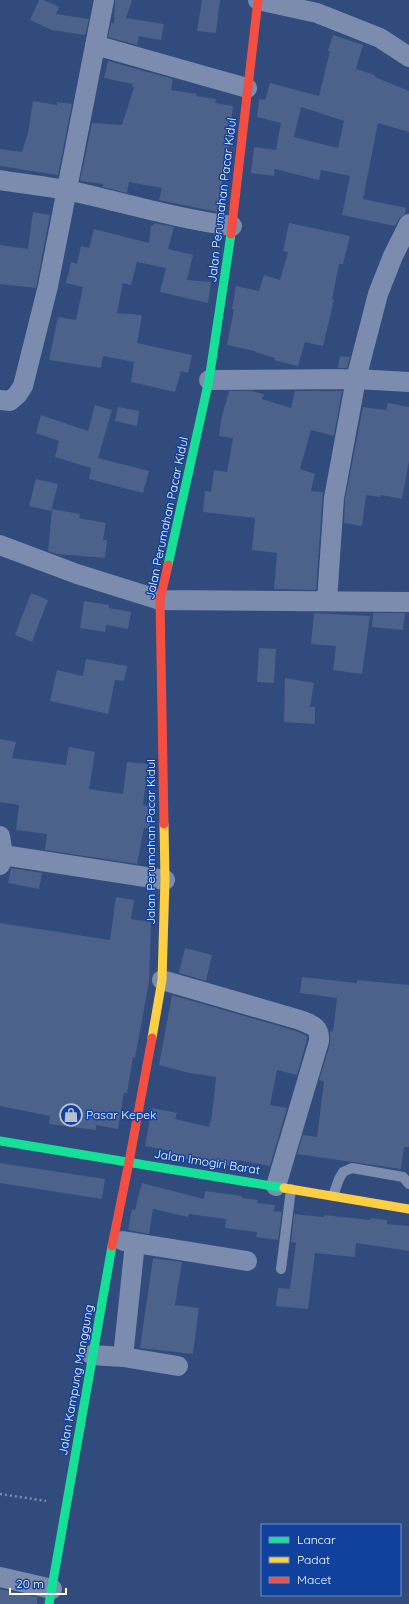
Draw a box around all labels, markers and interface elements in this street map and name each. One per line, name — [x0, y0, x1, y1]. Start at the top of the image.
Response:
street label: Jalan Perumahan Pacar Kidul — [204, 117, 239, 283]
street label: Jalan Perumahan Pacar Kidul — [142, 435, 191, 600]
street label: Jalan Perumahan Pacar Kidul — [143, 759, 158, 925]
shop icon: Pasar Kepek — [58, 1102, 84, 1128]
place label: Pasar Kepek — [86, 1107, 156, 1122]
street label: Jalan Imogiri Barat — [153, 1146, 261, 1177]
street label: Jalan Kampung Manggung — [55, 1303, 96, 1456]
legend — [261, 1524, 401, 1596]
text: Lancar — [297, 1532, 336, 1547]
text: Padat — [297, 1552, 330, 1567]
scale bar — [10, 1570, 66, 1596]
text: Macet — [297, 1572, 331, 1587]
text: 20 m — [16, 1576, 44, 1591]

